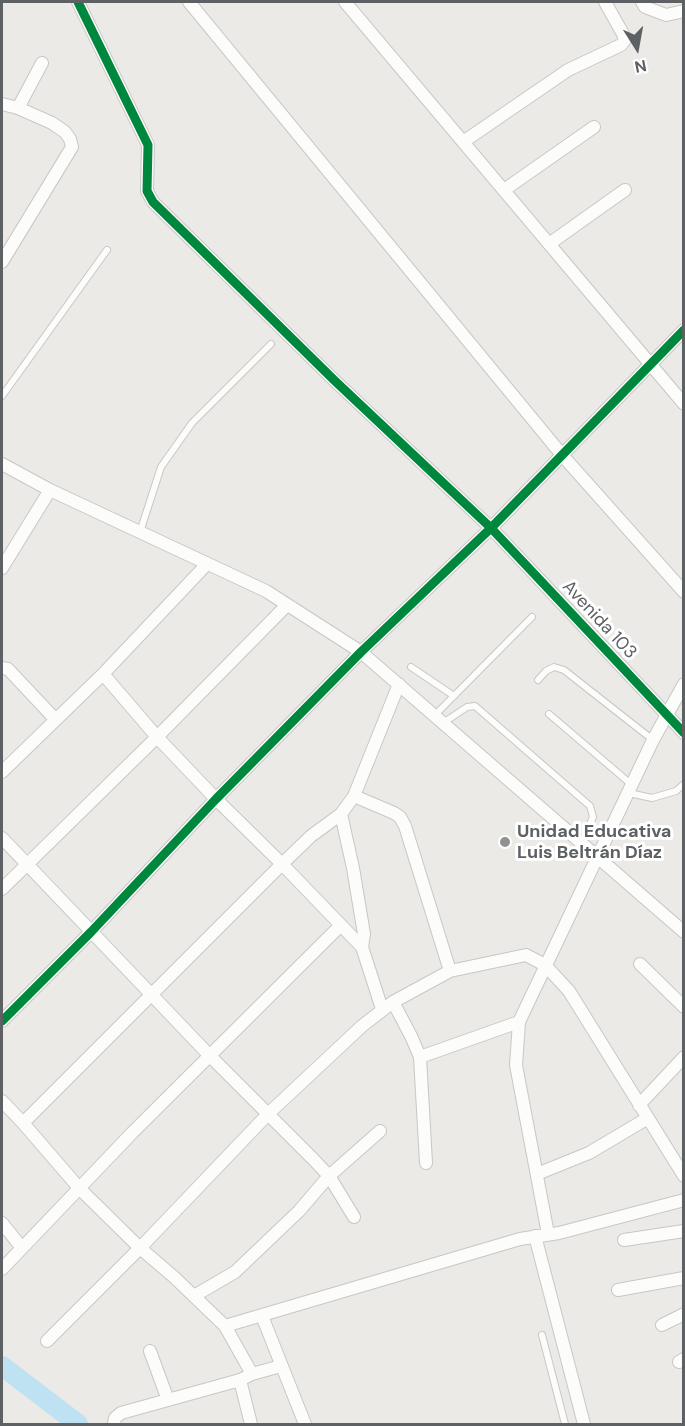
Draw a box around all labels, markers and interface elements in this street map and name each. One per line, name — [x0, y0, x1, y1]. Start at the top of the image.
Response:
north arrow — [607, 18, 667, 78]
text: N — [633, 55, 648, 78]
street label: Avenida 103 — [557, 576, 641, 664]
place label: Unidad Educativa Luis Beltrán Díaz — [517, 821, 671, 864]
marker: Unidad Educativa Luis Beltrán Díaz — [498, 835, 512, 849]

